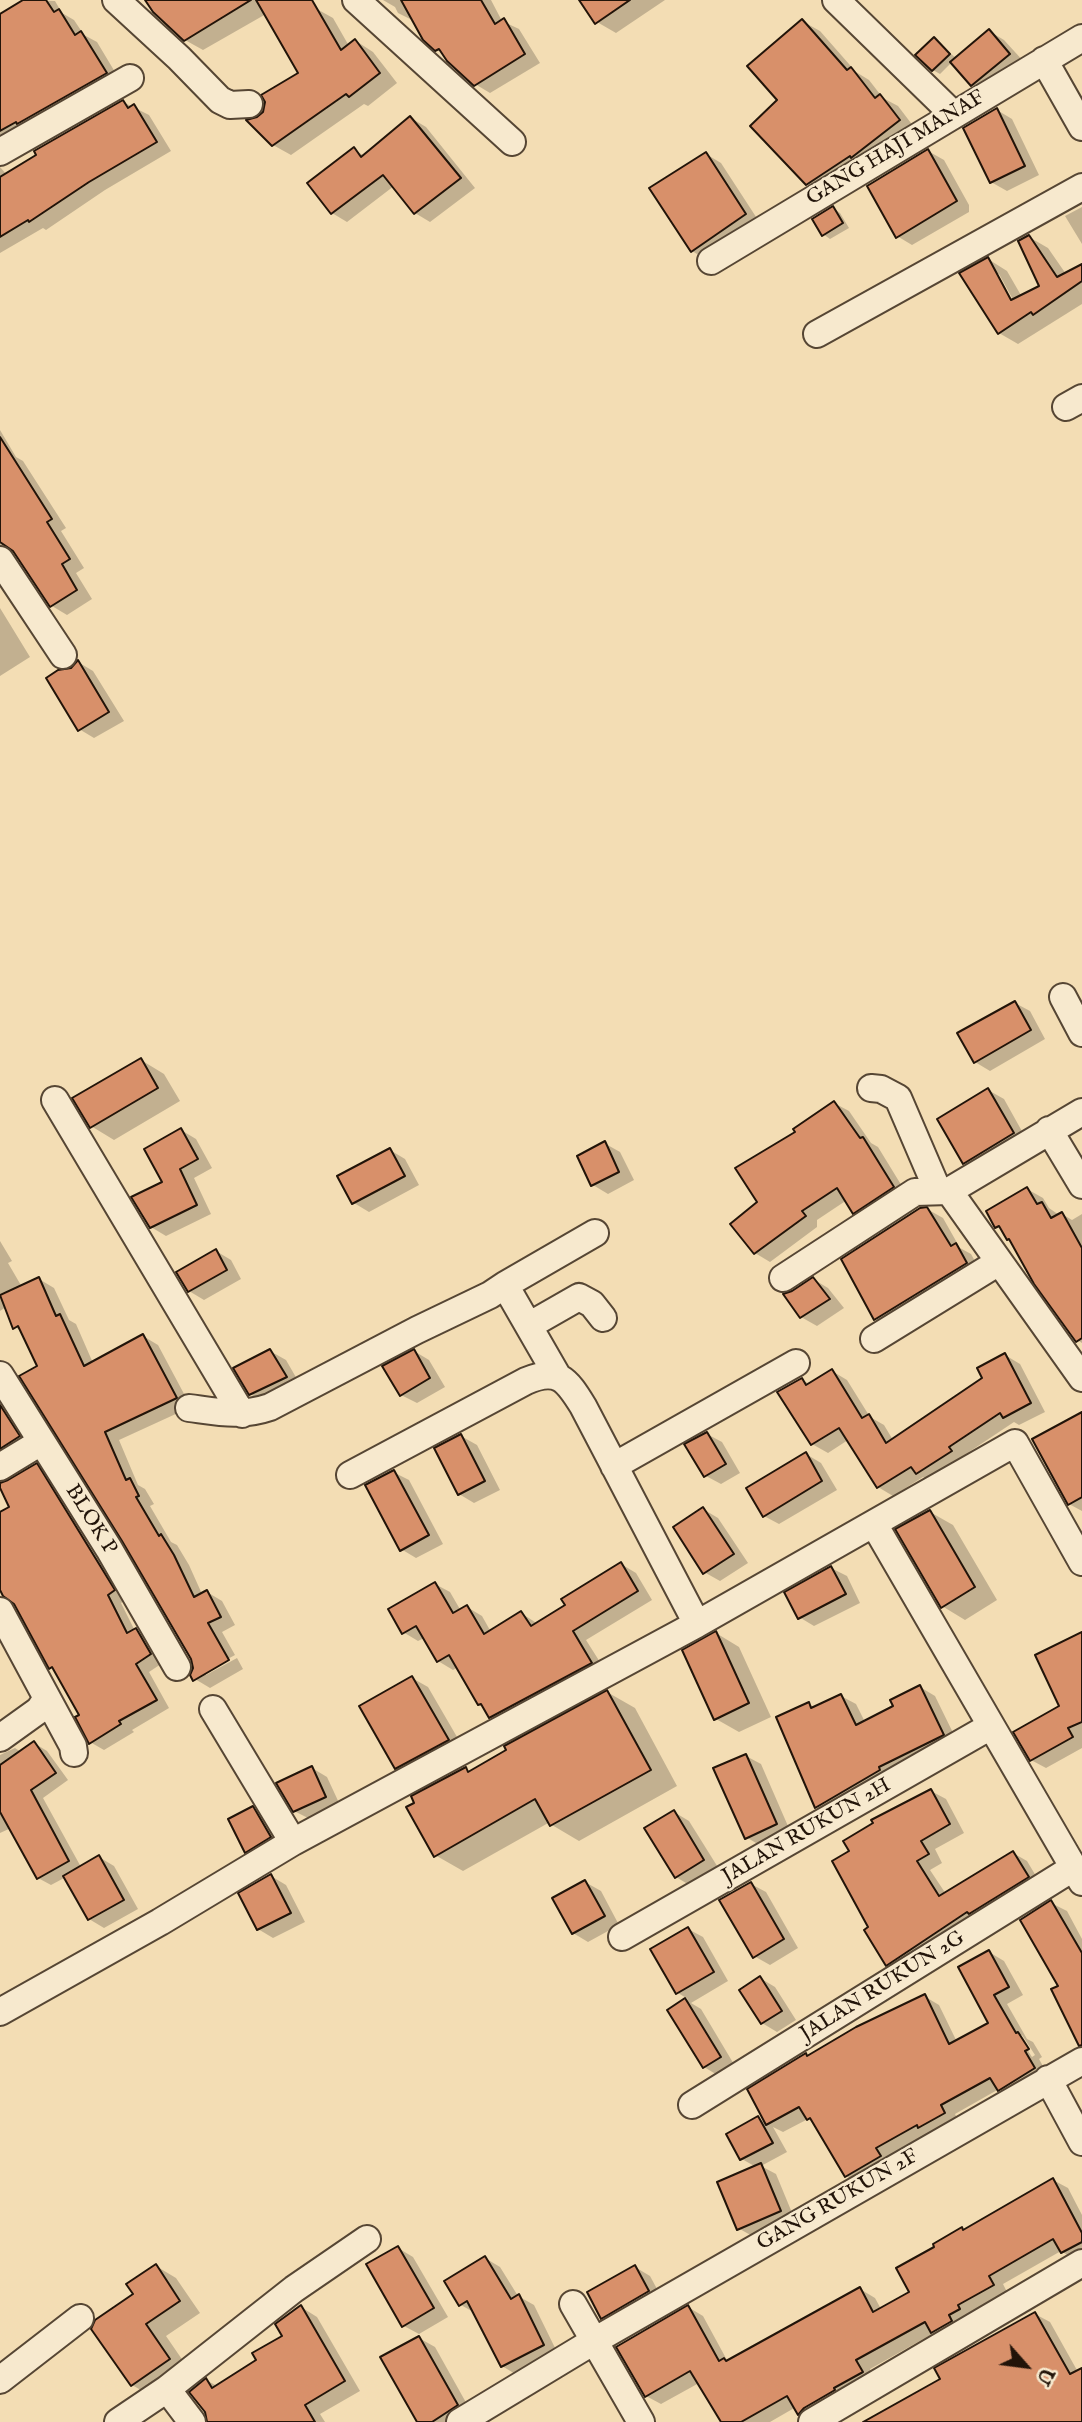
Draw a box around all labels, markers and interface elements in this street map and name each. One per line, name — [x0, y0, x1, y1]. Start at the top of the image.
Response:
street label: GANG HAJI MANAF — [802, 86, 990, 212]
street label: BLOK P — [59, 1480, 121, 1560]
street label: JALAN RUKUN 2H — [718, 1773, 896, 1891]
street label: JALAN RUKUN 2G — [796, 1926, 970, 2048]
street label: GANG RUKUN 2F — [753, 2145, 923, 2257]
north arrow — [991, 2331, 1061, 2401]
text: U — [1030, 2363, 1059, 2389]

